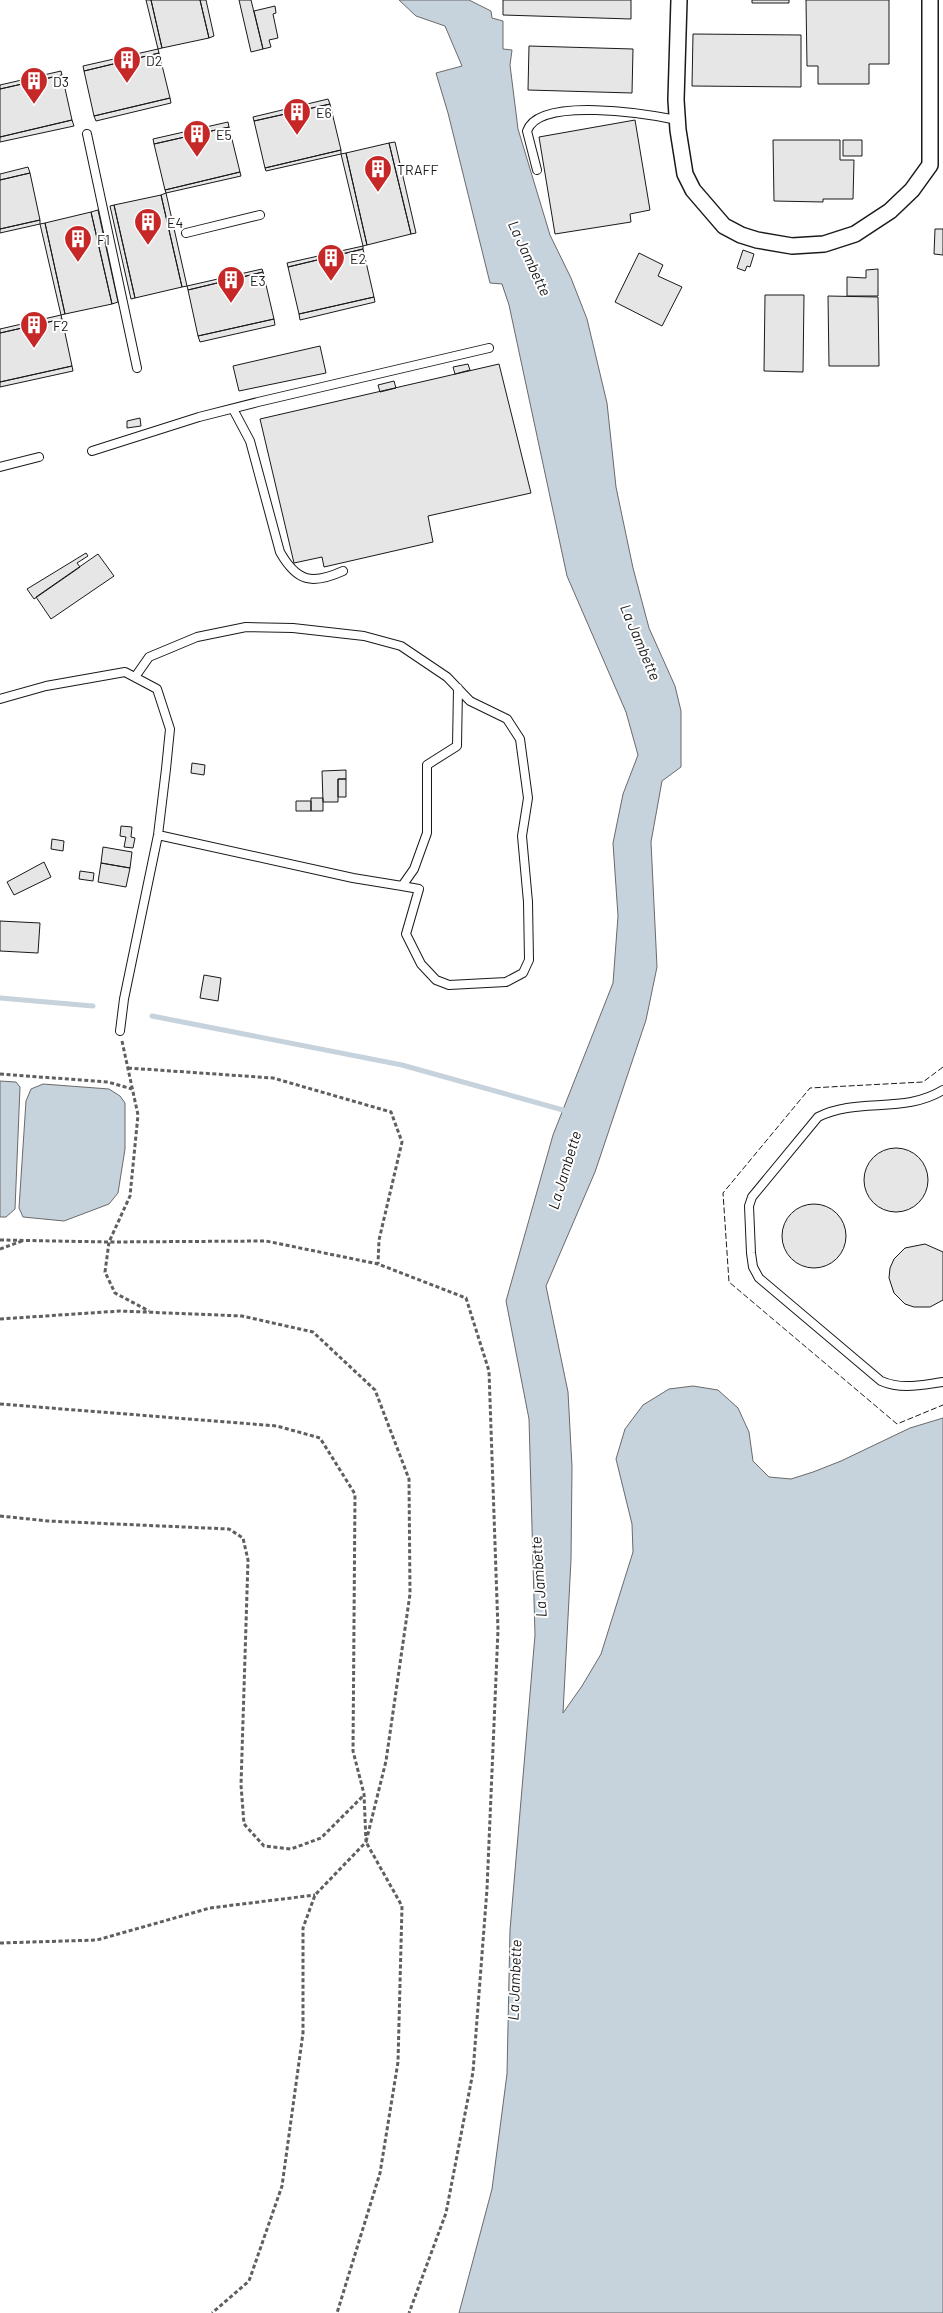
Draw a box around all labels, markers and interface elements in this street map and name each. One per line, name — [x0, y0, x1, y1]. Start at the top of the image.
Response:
building icon: D2 — [112, 45, 142, 84]
place label: D2 — [146, 52, 162, 69]
building icon: D3 — [19, 66, 49, 105]
place label: D3 — [53, 73, 69, 90]
building icon: E6 — [282, 97, 312, 136]
place label: E6 — [316, 104, 332, 121]
building icon: E5 — [182, 119, 212, 158]
place label: E5 — [216, 126, 232, 143]
building icon: TRAFF — [363, 154, 393, 193]
place label: TRAFF — [397, 161, 439, 178]
building icon: E4 — [133, 207, 163, 246]
place label: E4 — [167, 214, 183, 231]
water label: La Jambette — [505, 217, 555, 299]
building icon: F1 — [63, 224, 93, 263]
place label: F1 — [97, 231, 110, 248]
building icon: E2 — [316, 243, 346, 282]
place label: E2 — [350, 250, 366, 267]
building icon: E3 — [216, 265, 246, 304]
place label: E3 — [250, 272, 266, 289]
building icon: F2 — [19, 310, 49, 349]
place label: F2 — [53, 317, 68, 334]
water label: La Jambette — [617, 601, 665, 683]
water label: La Jambette — [544, 1128, 585, 1211]
water label: La Jambette — [526, 1536, 550, 1618]
water label: La Jambette — [504, 1939, 524, 2021]

